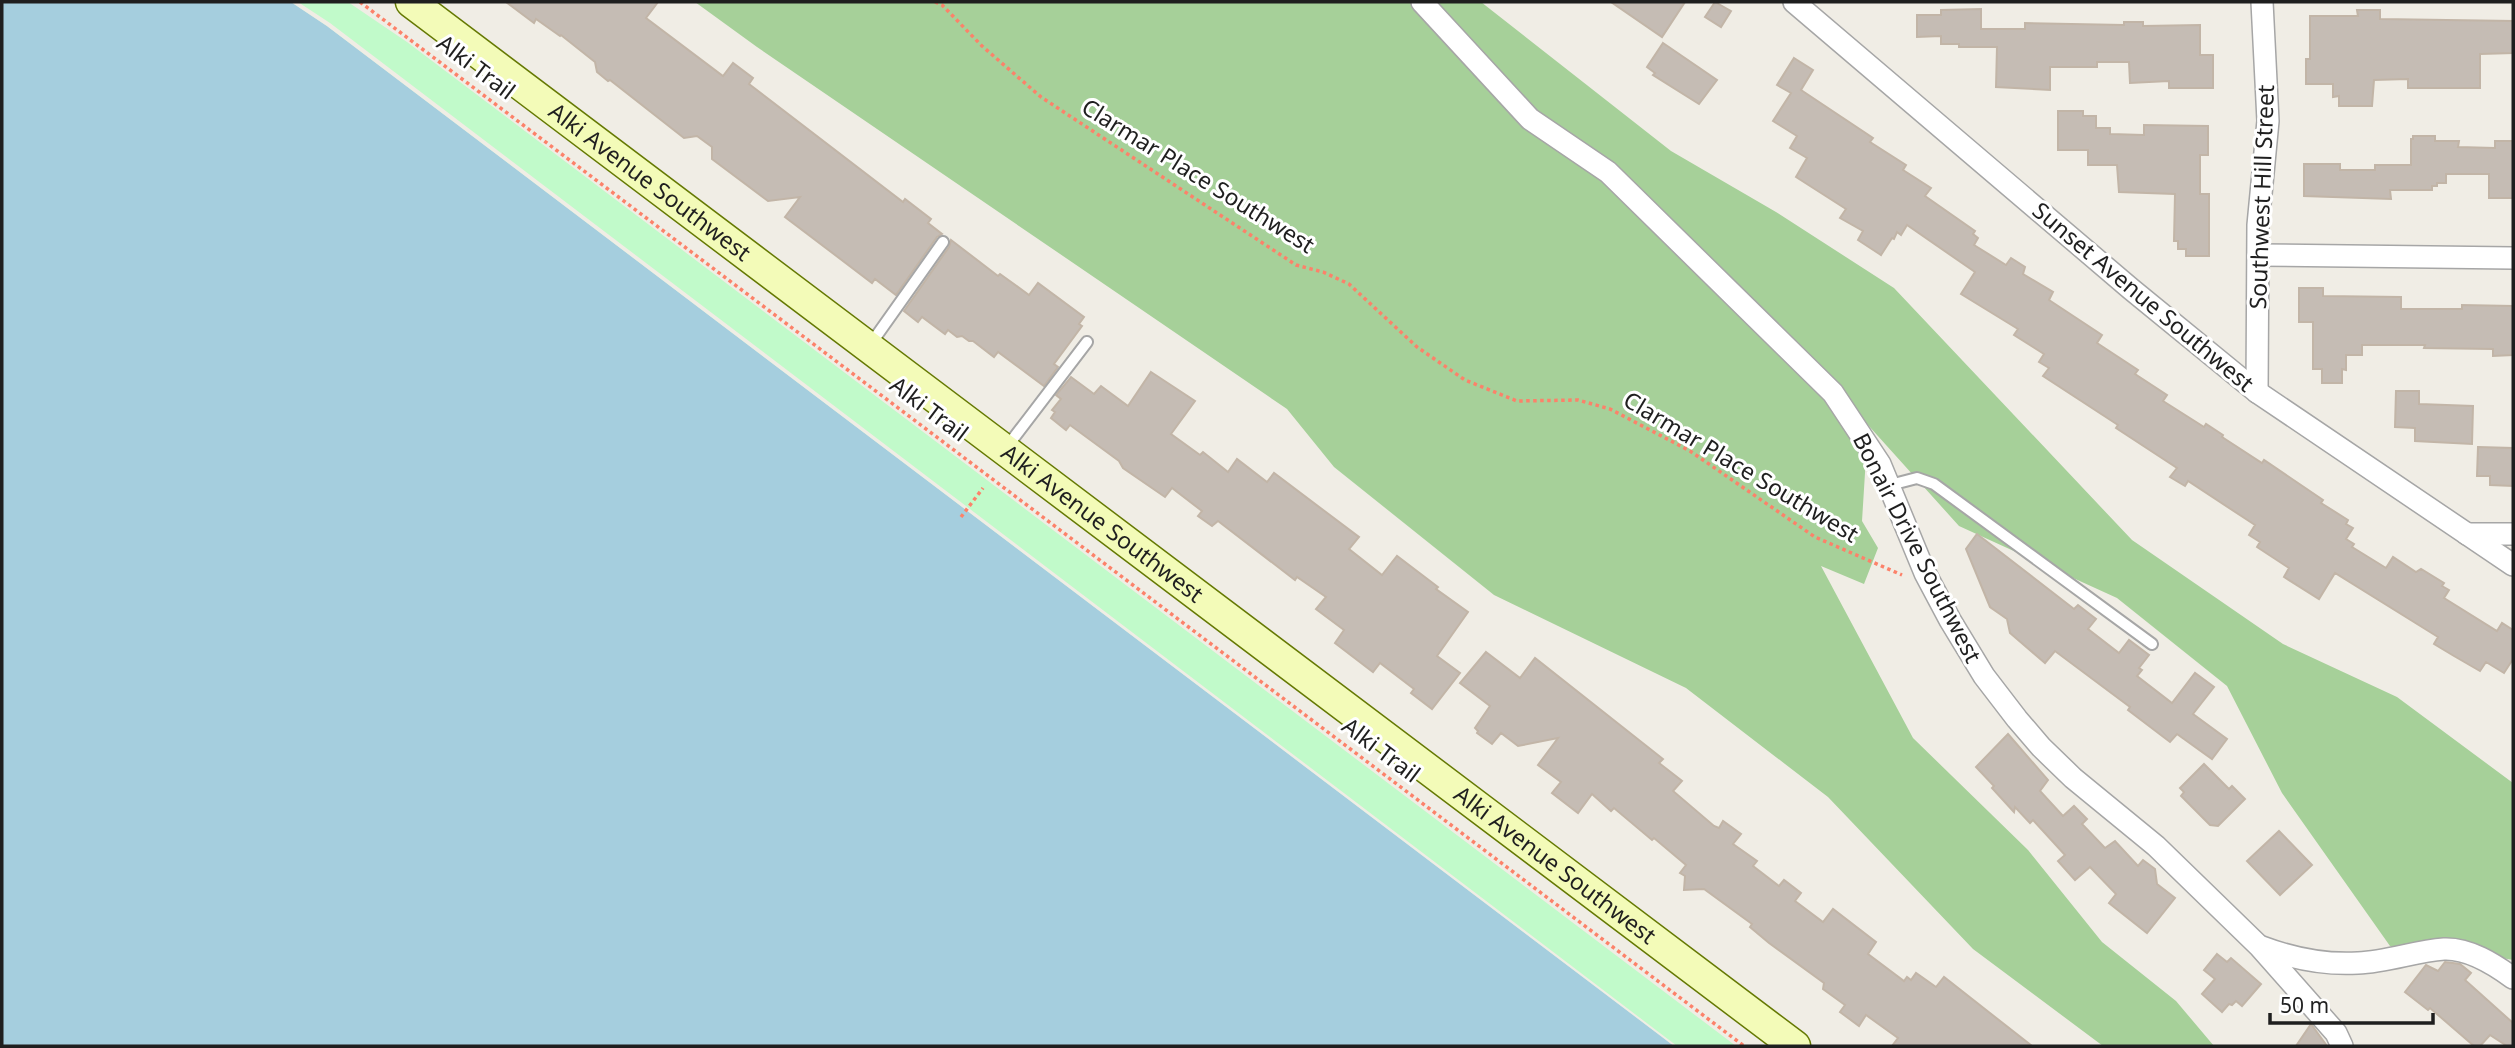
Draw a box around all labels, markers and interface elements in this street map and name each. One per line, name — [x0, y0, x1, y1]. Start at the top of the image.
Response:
street label: Alki Trail — [431, 26, 522, 106]
street label: Southwest Hill Street — [2241, 84, 2281, 310]
street label: Clarmar Place Southwest — [1076, 90, 1321, 260]
street label: Alki Avenue Southwest — [543, 95, 758, 268]
street label: Sunset Avenue Southwest — [2026, 194, 2261, 398]
street label: Alki Trail — [884, 368, 975, 448]
street label: Clarmar Place Southwest — [1618, 383, 1865, 549]
street label: Bonair Drive Southwest — [1846, 427, 1990, 668]
street label: Alki Avenue Southwest — [995, 436, 1211, 609]
street label: Alki Trail — [1336, 709, 1427, 789]
street label: Alki Avenue Southwest — [1448, 778, 1663, 951]
scale bar — [2270, 982, 2433, 1026]
text: 50 m — [2280, 991, 2329, 1019]

